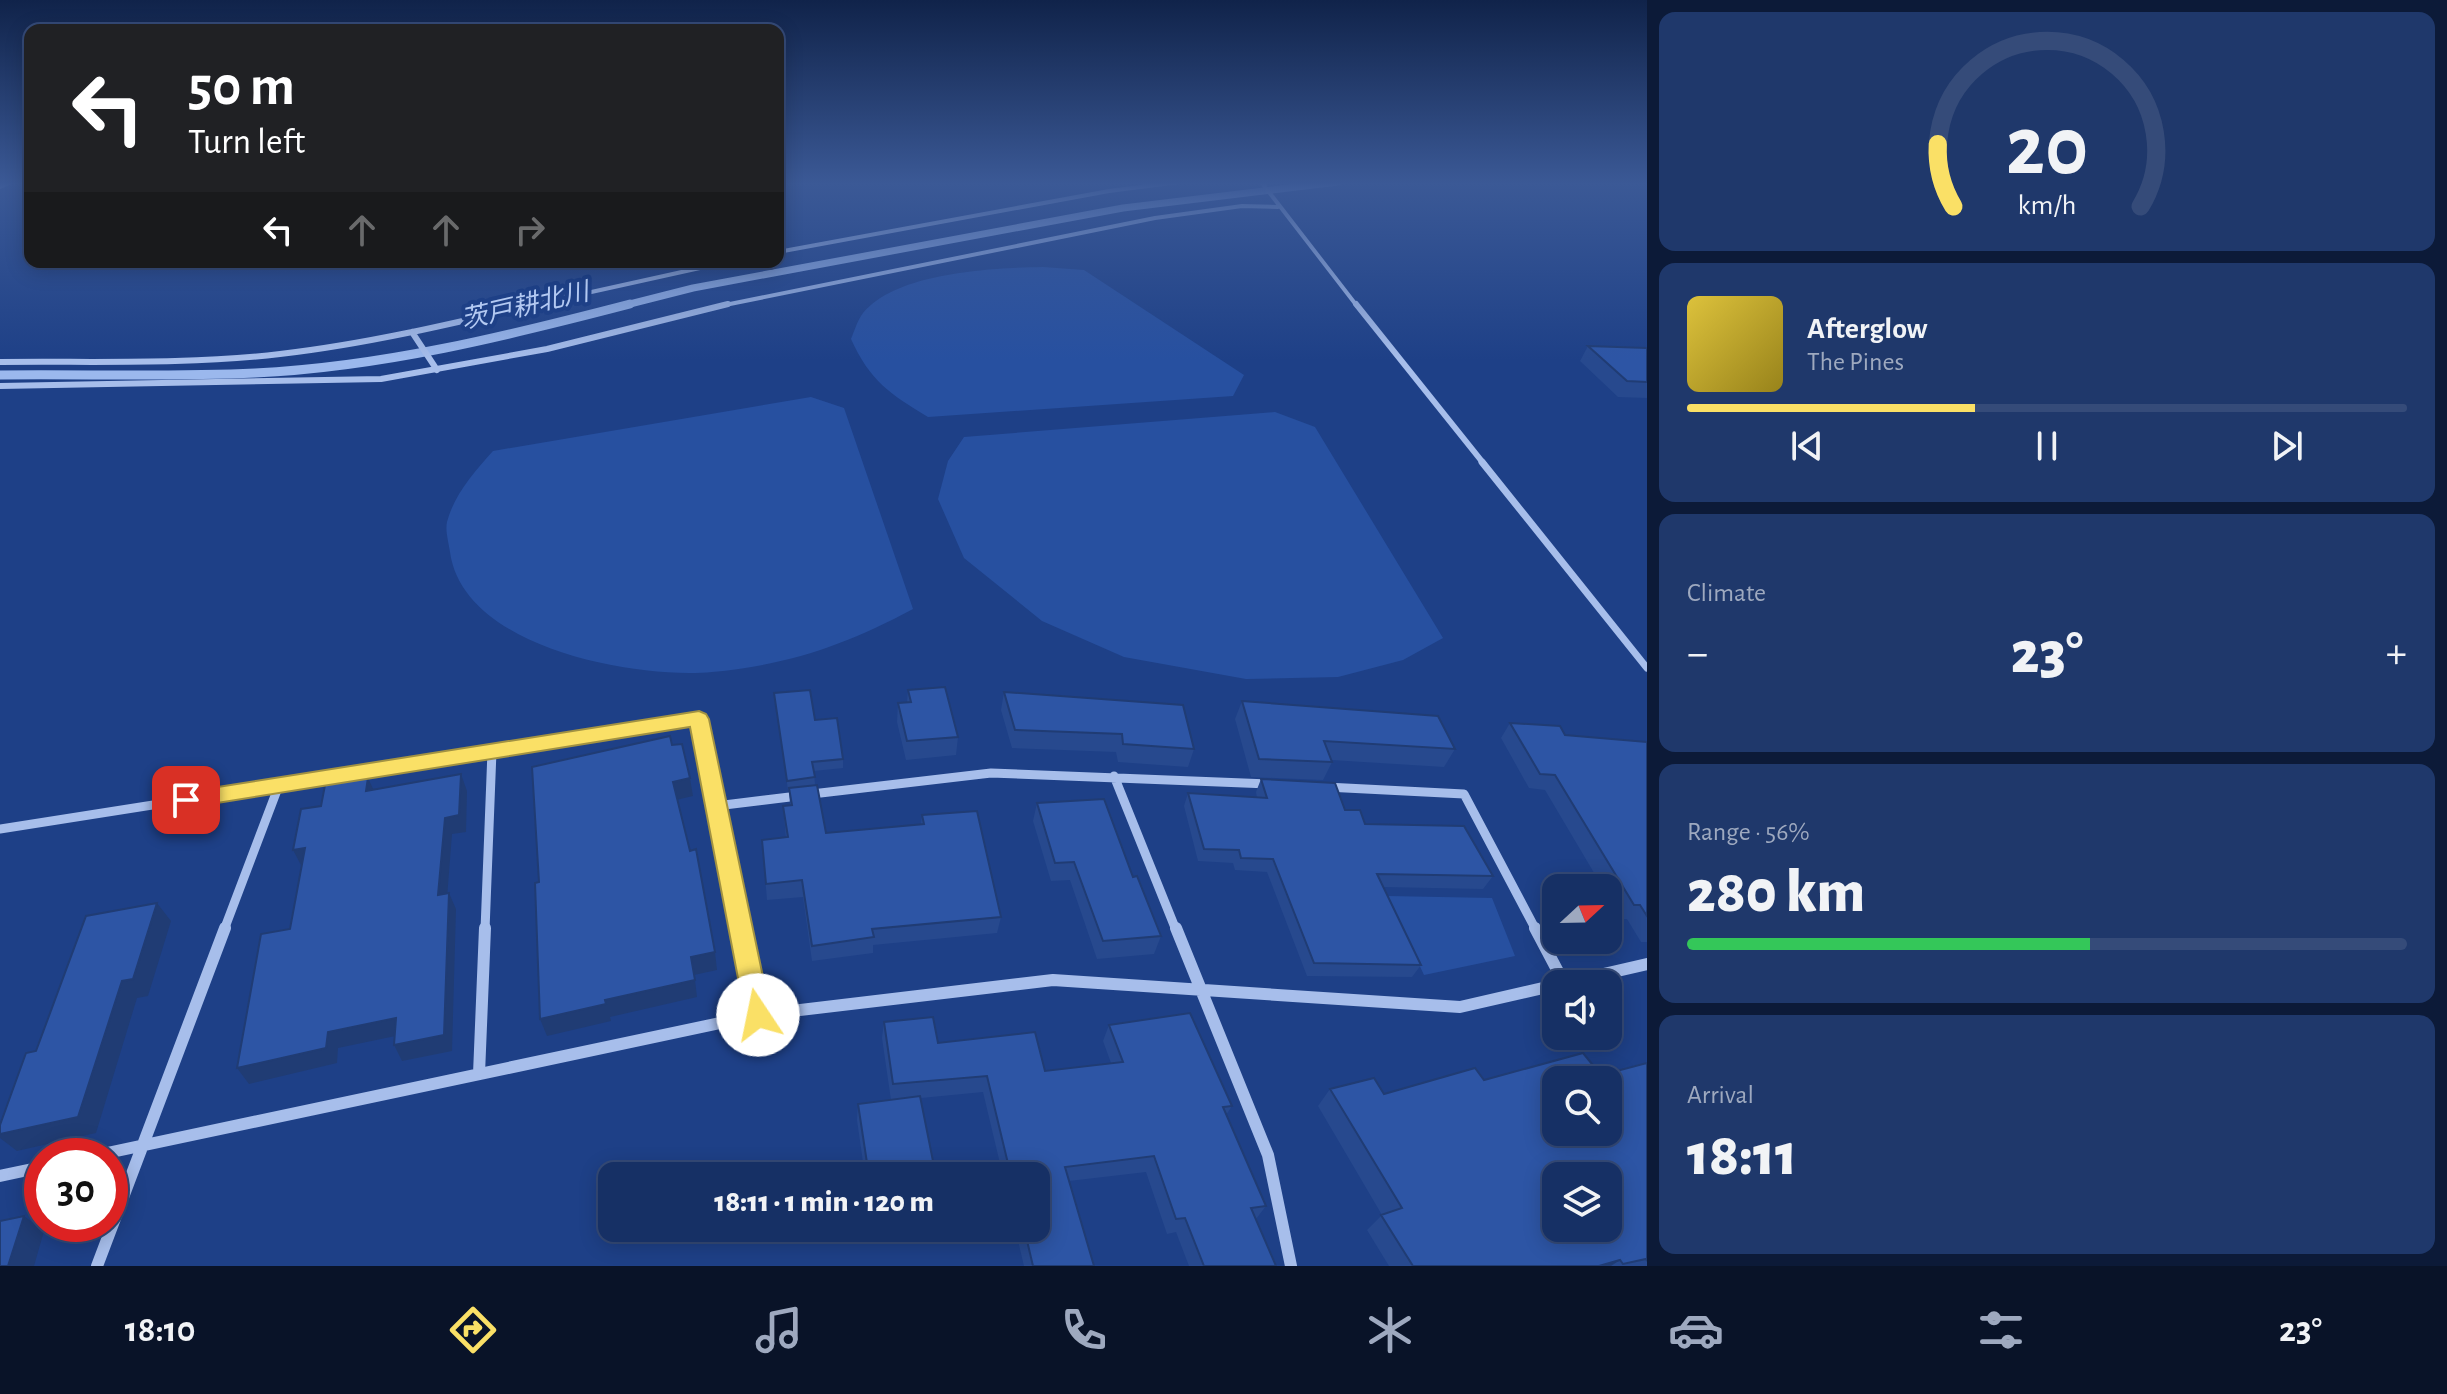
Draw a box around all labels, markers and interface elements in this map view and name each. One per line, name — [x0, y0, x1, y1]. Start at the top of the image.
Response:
icon: left — [56, 56, 160, 160]
text: 50 m — [188, 59, 295, 115]
text: 20 — [2006, 106, 2088, 190]
text: Turn left — [188, 124, 305, 160]
text: km/h — [2018, 192, 2076, 221]
icon: left — [256, 208, 300, 252]
icon: ahead — [340, 208, 384, 252]
icon: ahead — [424, 208, 468, 252]
icon: right — [508, 208, 552, 252]
water label: 茨戸耕北川 — [459, 277, 594, 333]
text: Afterglow — [1807, 314, 1928, 344]
text: The Pines — [1807, 349, 1904, 375]
icon: previous — [1785, 424, 1829, 468]
icon: pause — [2025, 424, 2069, 468]
icon: next — [2265, 424, 2309, 468]
text: Climate — [1687, 580, 1766, 606]
text: 23° — [2011, 624, 2083, 684]
text: − — [1687, 632, 1708, 676]
text: + — [2386, 632, 2407, 676]
pin — [152, 766, 220, 834]
icon: arrive — [164, 778, 208, 822]
text: Range · 56% — [1687, 819, 1810, 845]
text: 280 km — [1687, 863, 1865, 923]
north arrow — [1542, 874, 1622, 954]
map controls — [1542, 874, 1622, 1242]
button: sound — [1542, 970, 1622, 1050]
position arrow — [716, 973, 800, 1057]
button: search — [1542, 1066, 1622, 1146]
text: Arrival — [1687, 1082, 1754, 1108]
text: 18:11 — [1687, 1126, 1797, 1186]
speed limit sign: 30 — [24, 1138, 128, 1242]
button: layers — [1542, 1162, 1622, 1242]
text: 18:11 · 1 min · 120 m — [714, 1187, 934, 1217]
icon: directions — [445, 1302, 501, 1358]
icon: music — [751, 1302, 807, 1358]
icon: phone — [1056, 1302, 1112, 1358]
icon: climate — [1362, 1302, 1418, 1358]
icon: car — [1668, 1302, 1724, 1358]
icon: filters — [1973, 1302, 2029, 1358]
text: 18:10 — [125, 1312, 196, 1348]
text: 23° — [2279, 1312, 2322, 1348]

